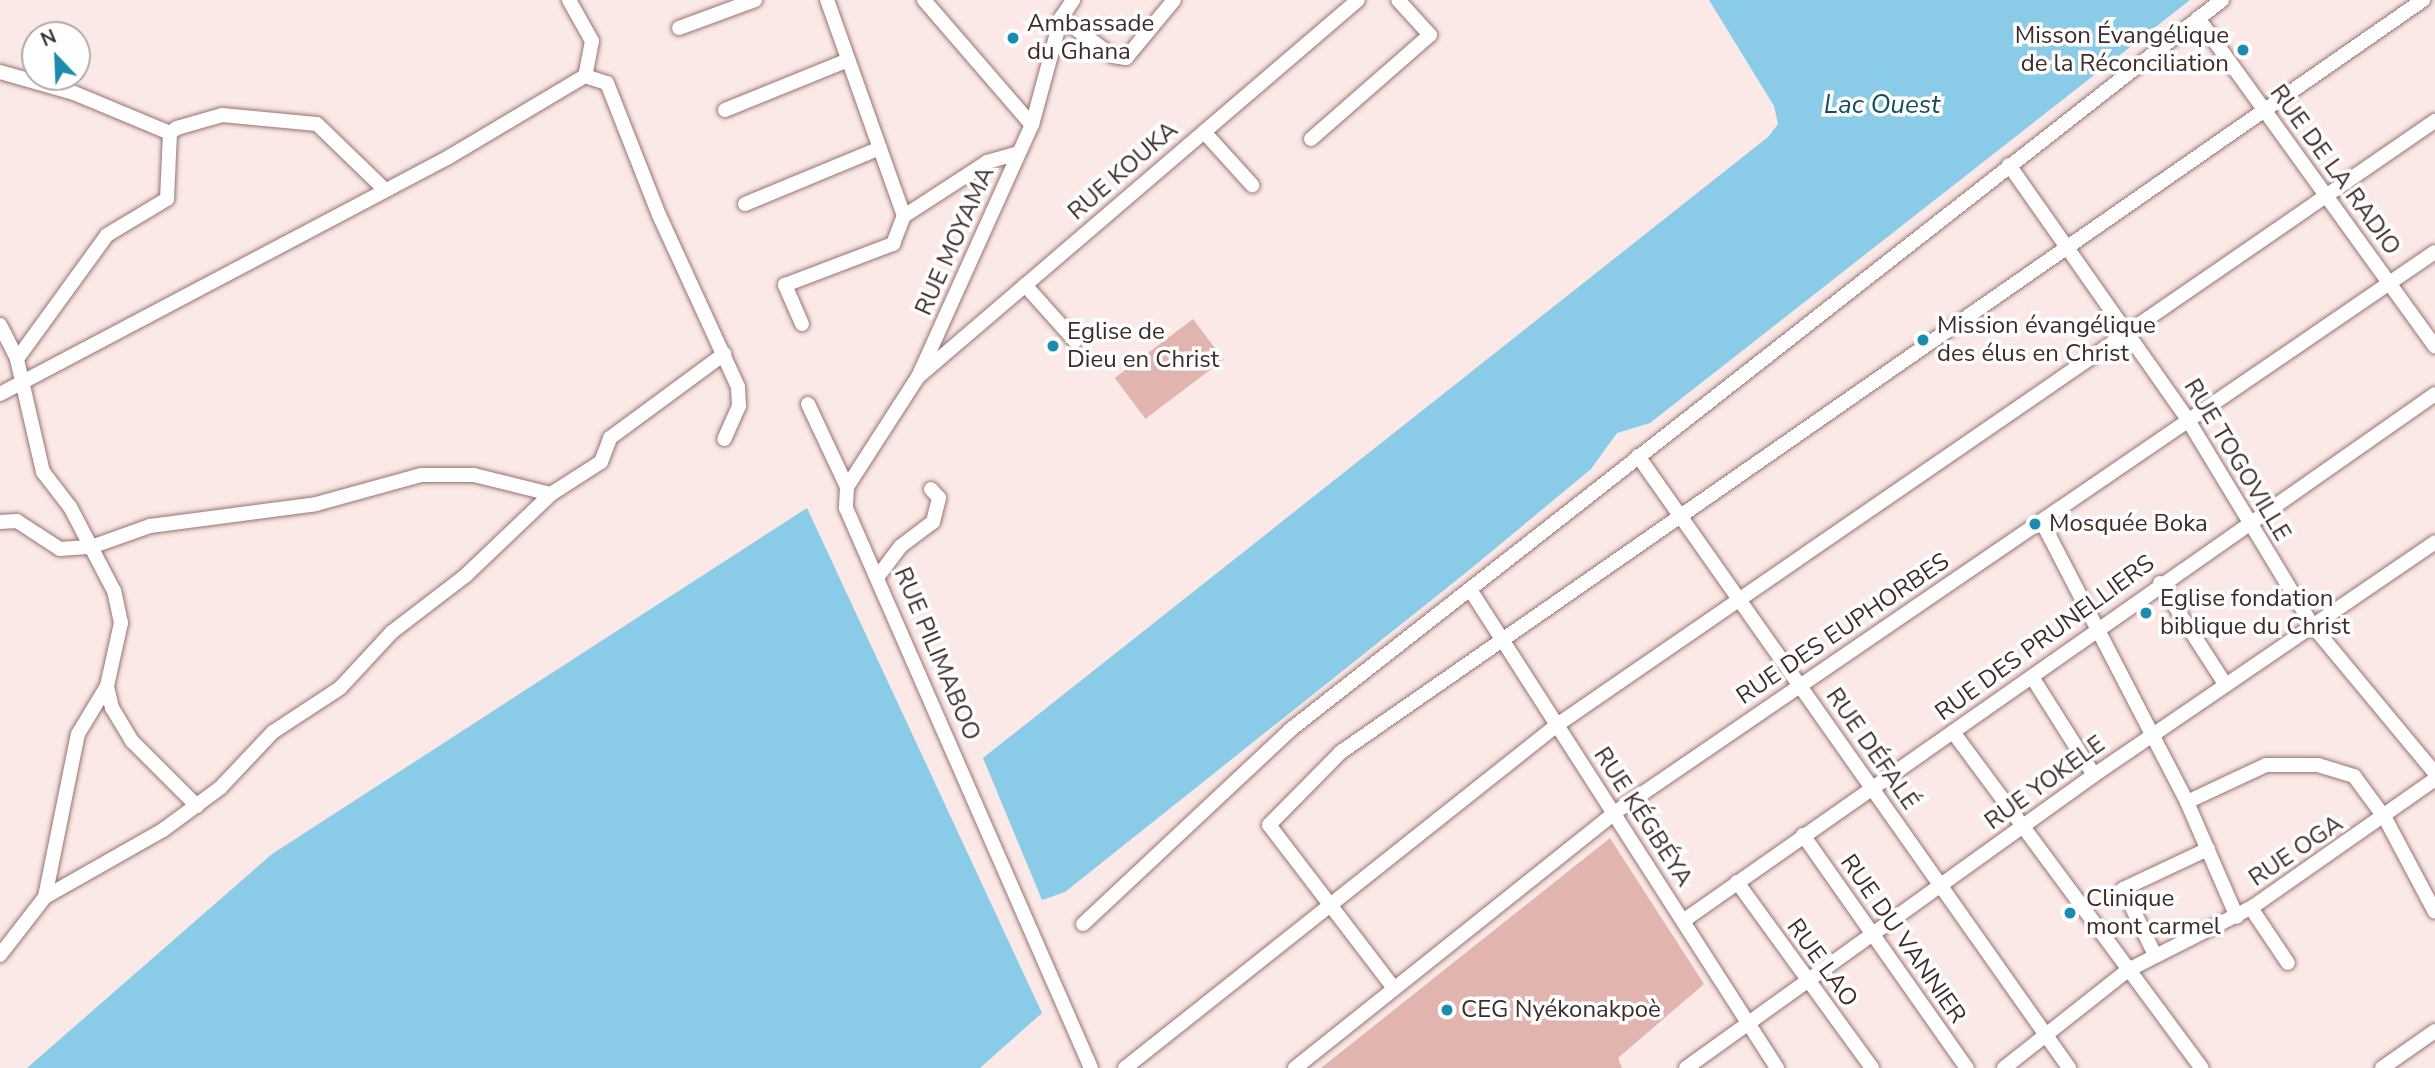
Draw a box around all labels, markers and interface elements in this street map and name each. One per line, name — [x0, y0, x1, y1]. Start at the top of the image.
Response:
place label: Ambassade du Ghana — [1027, 10, 1154, 66]
north arrow — [21, 21, 91, 91]
place label: Misson Évangélique de la Réconciliation — [2015, 22, 2229, 78]
text: N — [37, 24, 60, 53]
marker: Ambassade du Ghana — [1005, 30, 1021, 46]
marker: Misson Évangélique de la Réconciliation — [2235, 42, 2251, 58]
street label: RUE DE LA RADIO — [2264, 79, 2406, 261]
water label: Lac Ouest — [1824, 89, 1940, 121]
street label: RUE KOUKA — [1062, 116, 1184, 226]
street label: RUE MOYAMA — [909, 162, 1001, 320]
place label: Mission évangélique des élus en Christ — [1937, 312, 2156, 368]
place label: Eglise de Dieu en Christ — [1067, 318, 1219, 374]
marker: Mission évangélique des élus en Christ — [1915, 332, 1931, 348]
marker: Eglise de Dieu en Christ — [1045, 338, 1061, 354]
street label: RUE TOGOVILLE — [2177, 374, 2297, 546]
place label: Mosquée Boka — [2049, 510, 2208, 538]
marker: Mosquée Boka — [2027, 516, 2043, 532]
street label: RUE DES EUPHORBES — [1731, 547, 1955, 711]
street label: RUE DES PRUNELLIERS — [1930, 549, 2160, 727]
street label: RUE PILIMABOO — [888, 563, 986, 745]
place label: Eglise fondation biblique du Christ — [2160, 585, 2350, 641]
marker: Eglise fondation biblique du Christ — [2138, 605, 2154, 621]
street label: RUE DÉFALÉ — [1820, 683, 1924, 815]
street label: RUE YOKELE — [1979, 730, 2111, 836]
street label: RUE KÉGBÉYA — [1587, 742, 1699, 892]
street label: RUE OGA — [2244, 809, 2348, 893]
street label: RUE DU VANNIER — [1834, 849, 1972, 1029]
place label: Clinique mont carmel — [2086, 885, 2221, 941]
marker: Clinique mont carmel — [2060, 903, 2080, 923]
street label: RUE LAO — [1780, 913, 1864, 1013]
place label: CEG Nyékonakpoè — [1461, 996, 1661, 1024]
marker: CEG Nyékonakpoè — [1439, 1002, 1455, 1018]

